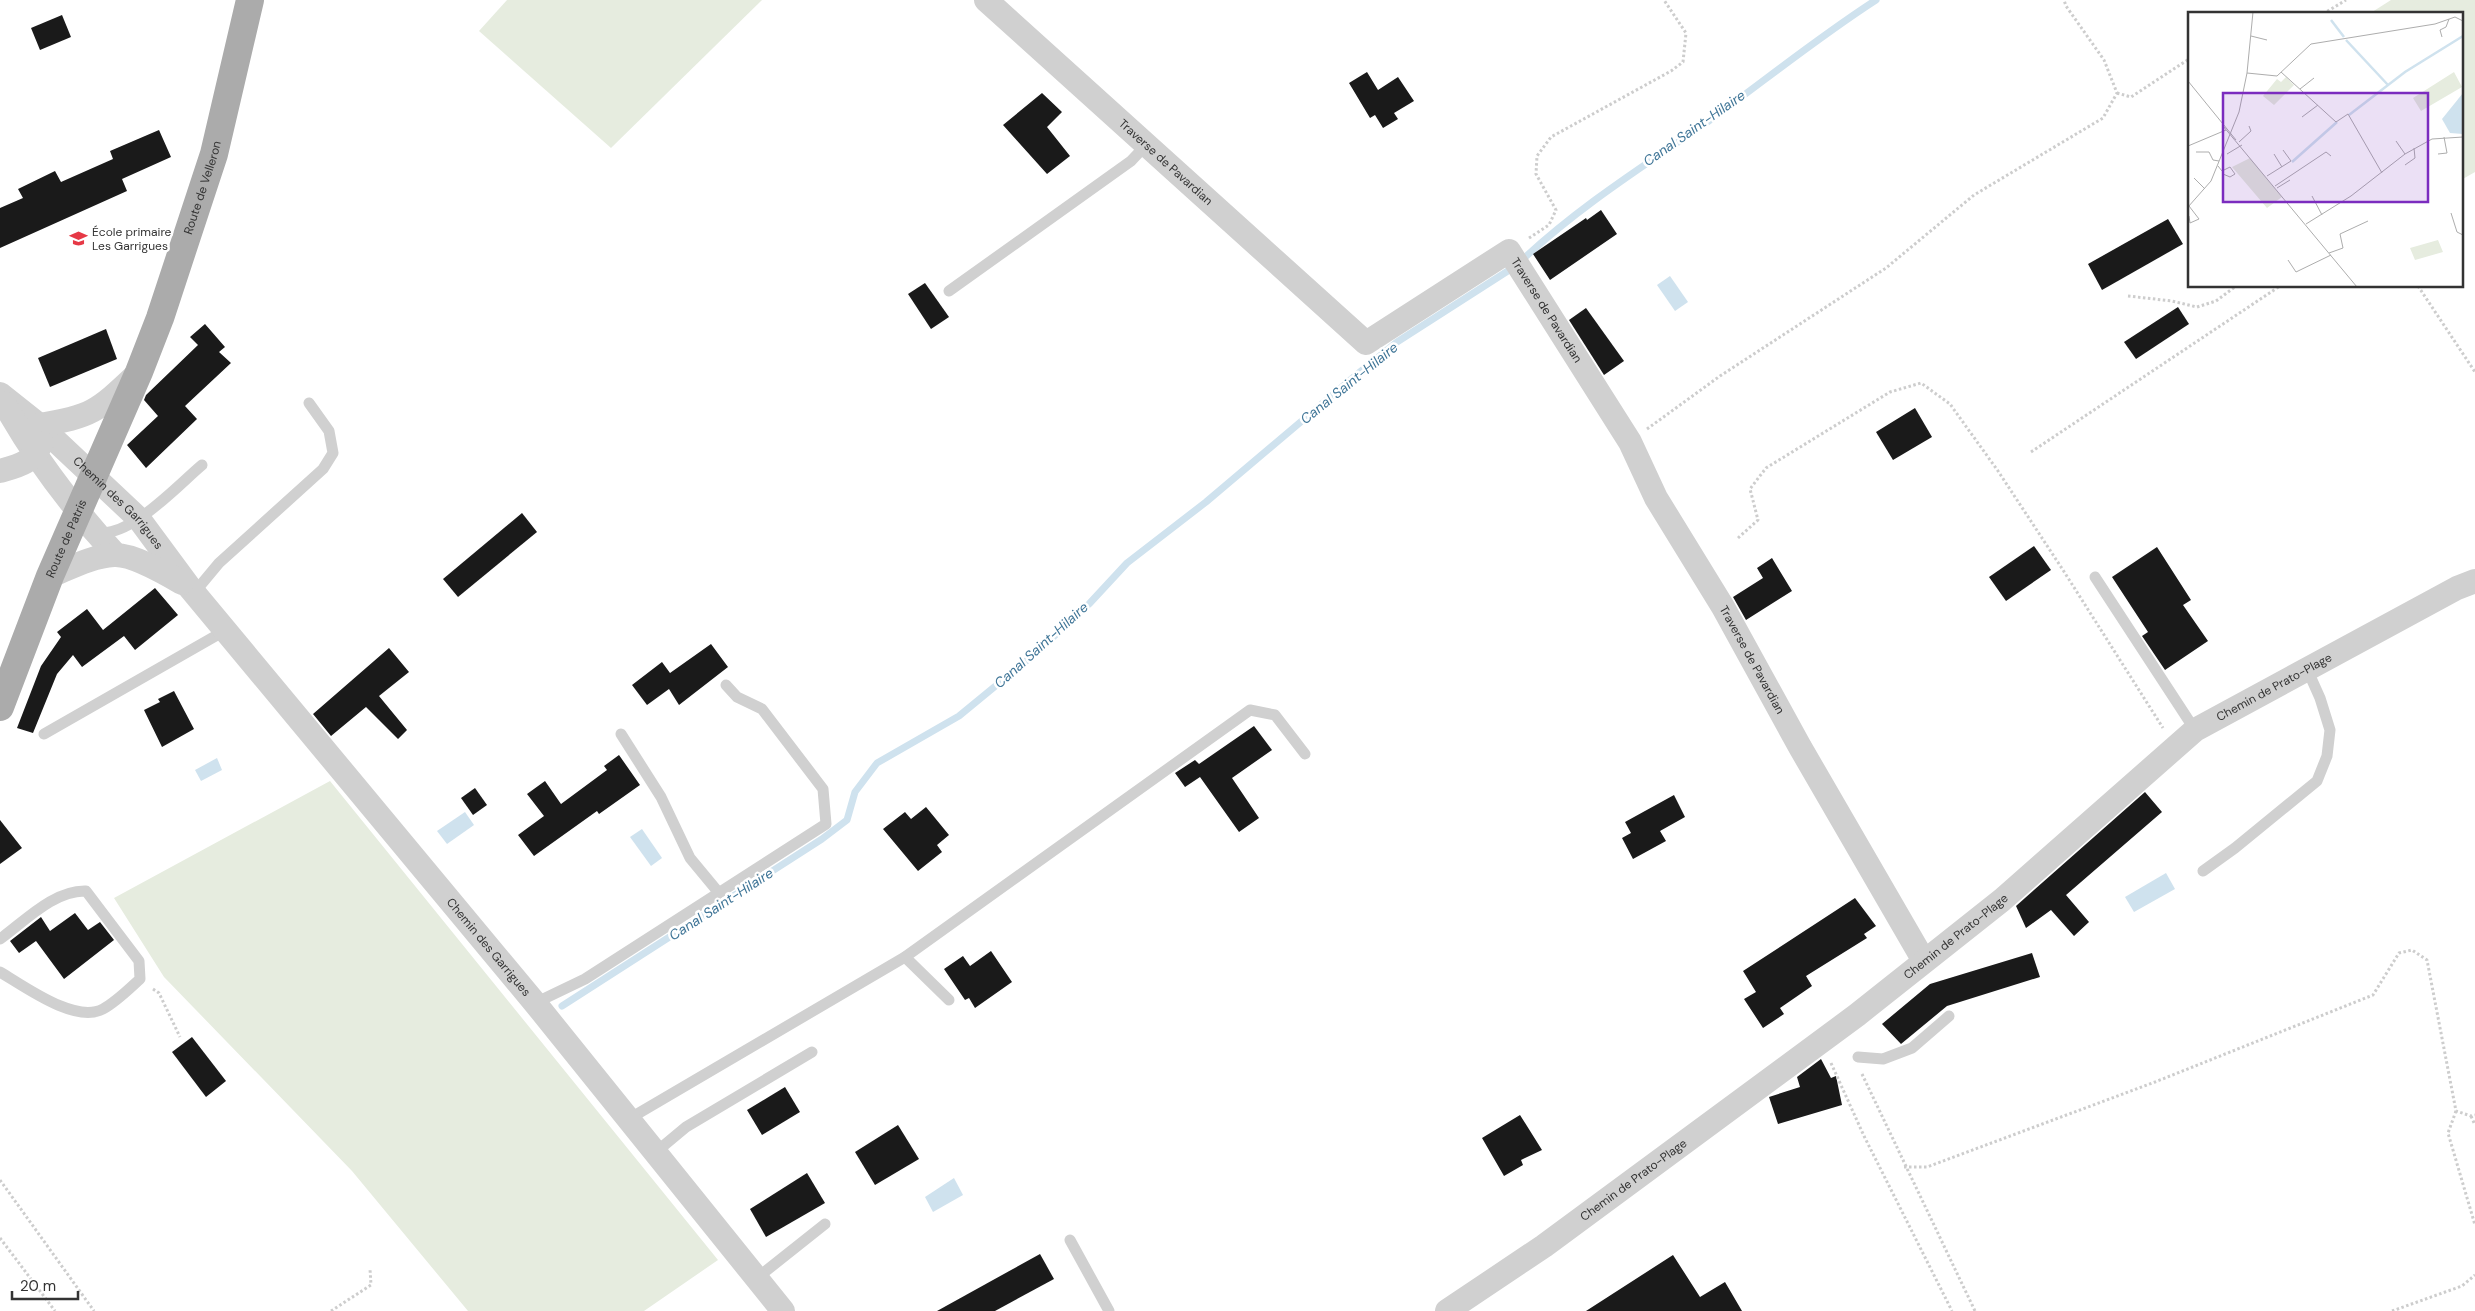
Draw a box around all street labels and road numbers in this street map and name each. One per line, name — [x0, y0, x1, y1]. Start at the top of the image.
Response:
street label: Traverse de Pavardian — [1115, 116, 1216, 209]
street label: Route de Velleron — [180, 139, 225, 236]
street label: Traverse de Pavardian — [1507, 255, 1586, 366]
street label: Chemin des Garrigues — [70, 453, 167, 552]
street label: Route de Patris — [42, 497, 90, 580]
street label: Traverse de Pavardian — [1716, 603, 1788, 717]
street label: Chemin de Prato-Plage — [2214, 649, 2335, 725]
street label: Chemin de Prato-Plage — [1900, 890, 2012, 983]
street label: Chemin des Garrigues — [443, 895, 534, 1000]
street label: Chemin de Prato-Plage — [1577, 1135, 1690, 1225]

